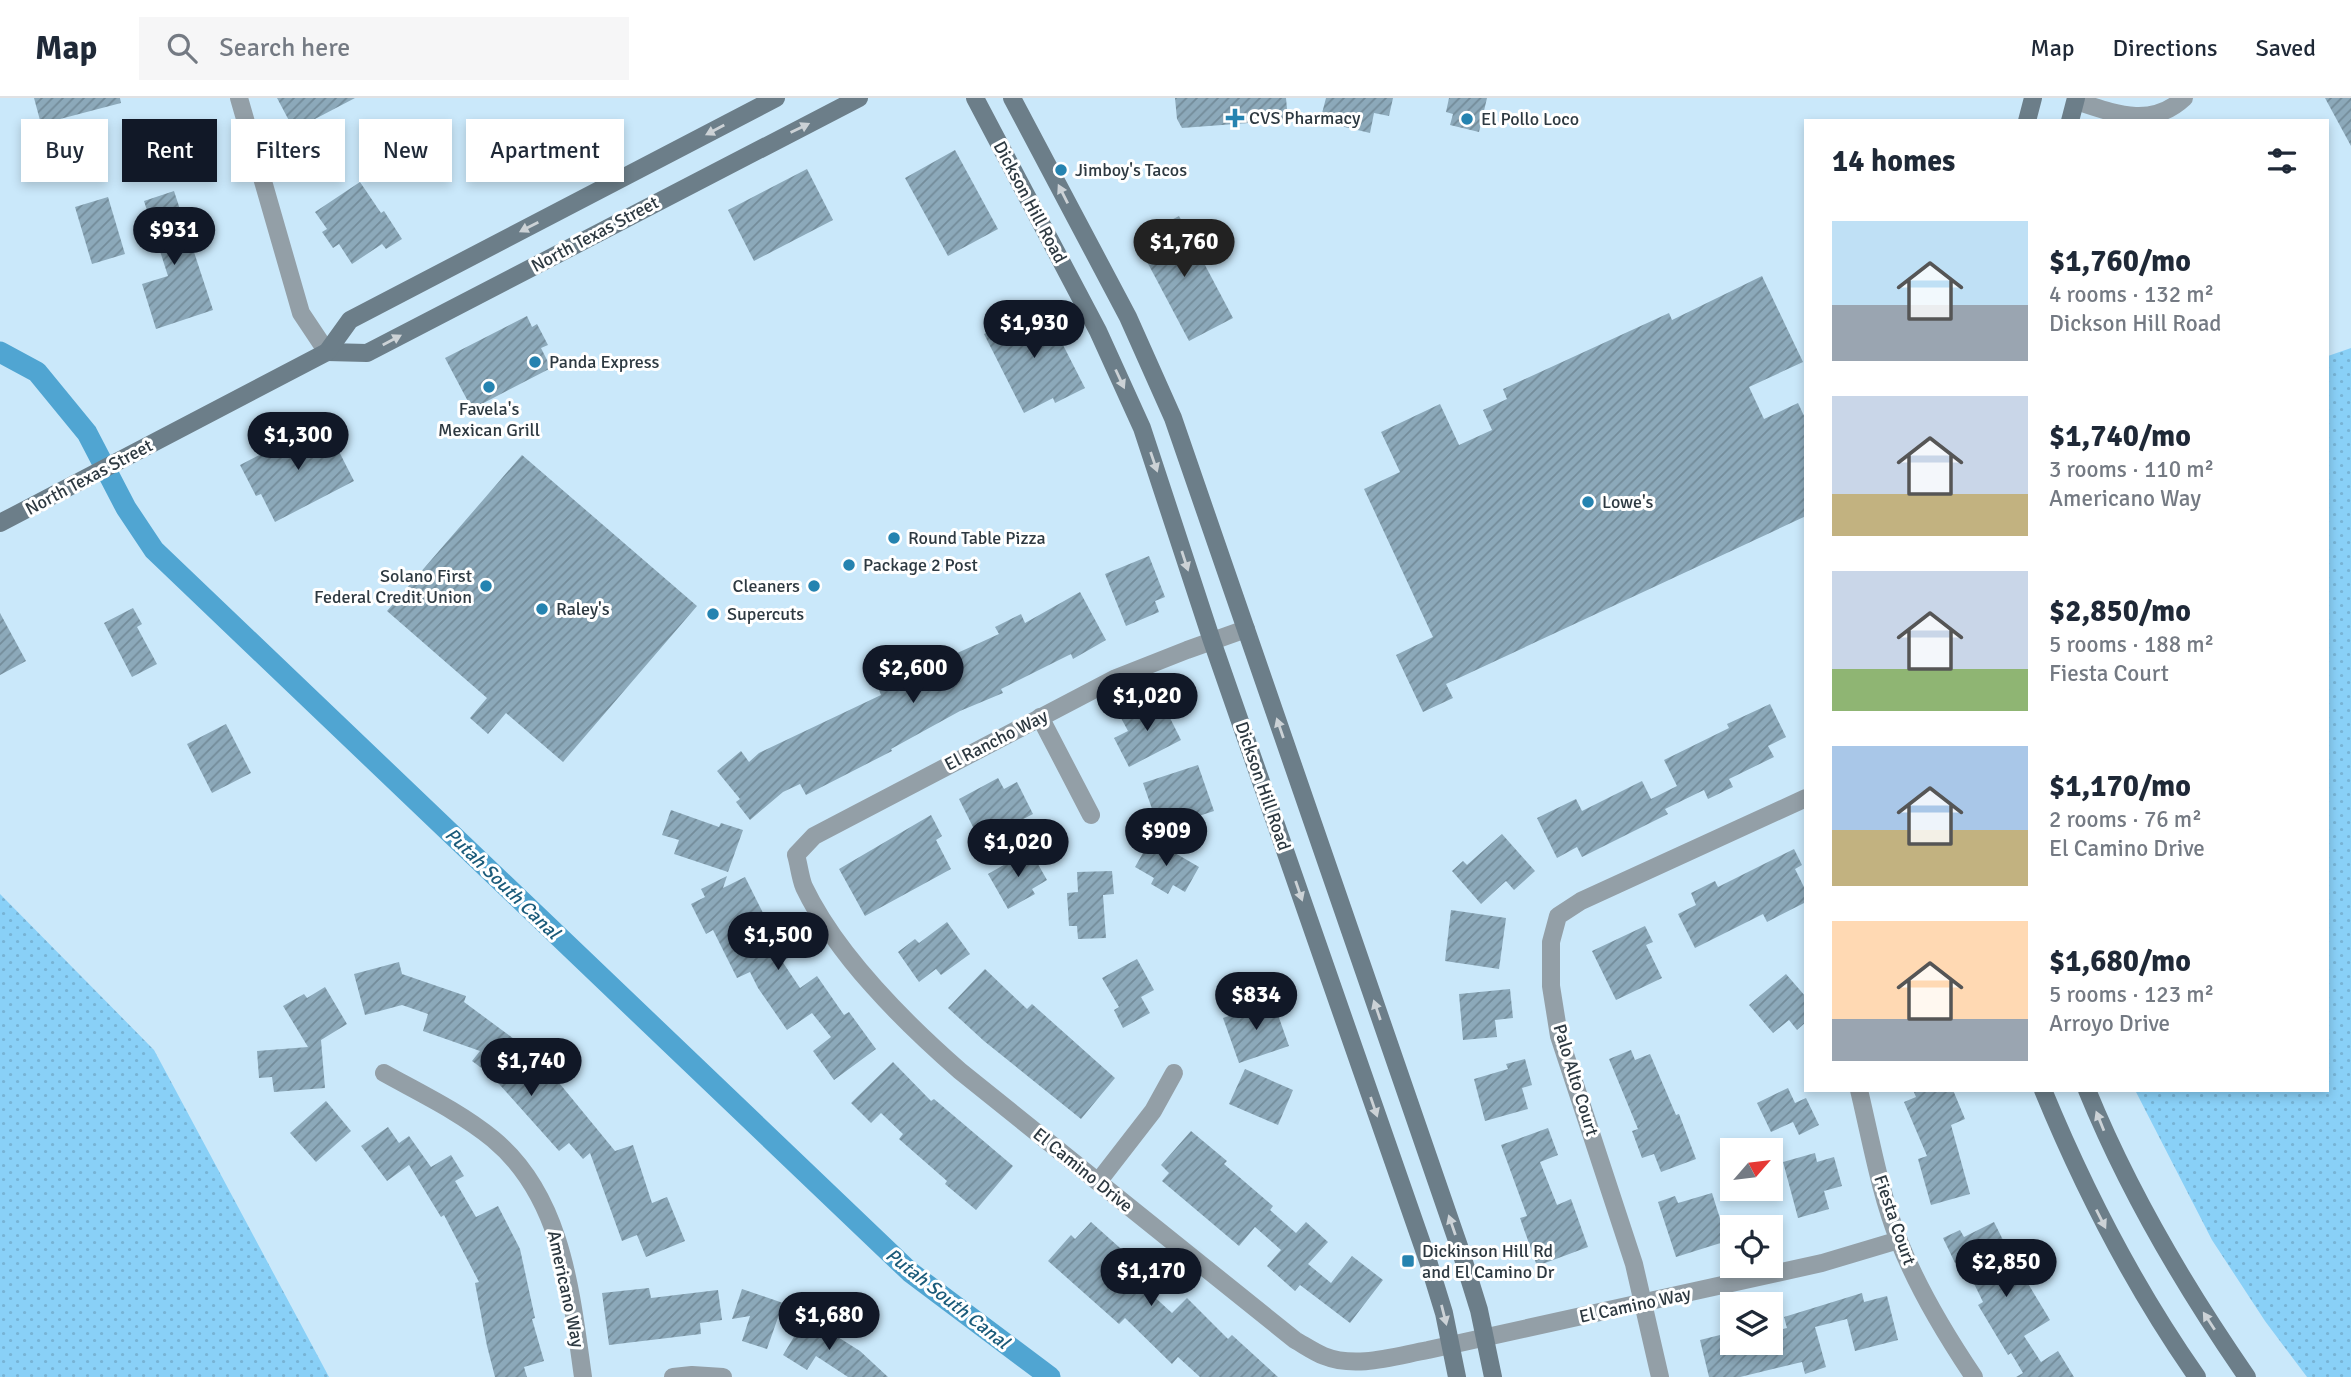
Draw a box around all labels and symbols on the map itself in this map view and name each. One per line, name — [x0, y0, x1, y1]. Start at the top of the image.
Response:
place label: CVS Pharmacy — [1249, 107, 1361, 129]
place label: El Pollo Loco — [1481, 108, 1579, 130]
marker: CVS Pharmacy — [1227, 110, 1243, 126]
marker: El Pollo Loco — [1459, 111, 1475, 127]
one-way arrow — [790, 122, 810, 133]
one-way arrow — [705, 123, 725, 135]
street label: Dickson Hill Road — [989, 137, 1071, 267]
place label: Jimboy's Tacos — [1075, 159, 1187, 181]
marker: Jimboy's Tacos — [1053, 162, 1069, 178]
one-way arrow — [1057, 184, 1068, 204]
street label: North Texas Street — [528, 191, 662, 277]
pin: $931 — [133, 208, 215, 267]
pin: $1,760 — [1127, 220, 1241, 279]
one-way arrow — [519, 221, 539, 232]
pin: $1,930 — [977, 300, 1091, 360]
one-way arrow — [382, 334, 402, 345]
place label: Panda Express — [549, 351, 660, 373]
marker: Panda Express — [527, 354, 543, 370]
one-way arrow — [1115, 369, 1126, 389]
marker: Favela's Mexican Grill — [481, 379, 497, 395]
place label: Favela's Mexican Grill — [438, 398, 540, 441]
pin: $1,300 — [241, 412, 355, 472]
street label: North Texas Street — [22, 434, 156, 520]
one-way arrow — [1149, 451, 1160, 472]
place label: Lowe's — [1602, 491, 1654, 513]
marker: Lowe's — [1580, 494, 1596, 510]
place label: Round Table Pizza — [908, 527, 1046, 549]
marker: Round Table Pizza — [886, 530, 902, 546]
one-way arrow — [1181, 550, 1191, 571]
place label: Package 2 Post — [863, 554, 978, 576]
marker: Package 2 Post — [841, 557, 857, 573]
place label: Solano First Federal Credit Union — [314, 565, 472, 608]
place label: Cleaners — [733, 575, 800, 597]
marker: Solano First Federal Credit Union — [478, 578, 494, 594]
marker: Cleaners — [806, 578, 822, 594]
place label: Raley's — [556, 598, 610, 620]
marker: Raley's — [534, 601, 550, 617]
place label: Supercuts — [727, 603, 804, 625]
marker: Supercuts — [705, 606, 721, 622]
pin: $2,600 — [856, 646, 970, 705]
pin: $1,020 — [1090, 674, 1204, 733]
street label: El Rancho Way — [941, 704, 1052, 775]
one-way arrow — [1274, 717, 1285, 738]
street label: Dickson Hill Road — [1231, 719, 1295, 853]
pin: $909 — [1125, 808, 1207, 868]
pin: $1,020 — [961, 820, 1075, 879]
water label: Putah South Canal — [440, 823, 566, 946]
one-way arrow — [1294, 881, 1305, 902]
pin: $1,500 — [721, 912, 835, 972]
pin: $834 — [1215, 972, 1297, 1032]
one-way arrow — [1371, 1000, 1382, 1021]
street label: Palo Alto Court — [1549, 1021, 1603, 1139]
pin: $1,740 — [474, 1038, 588, 1098]
one-way arrow — [1369, 1096, 1380, 1117]
one-way arrow — [2094, 1111, 2105, 1132]
street label: El Camino Drive — [1029, 1123, 1137, 1217]
north arrow — [1720, 1138, 1783, 1200]
street label: Fiesta Court — [1869, 1172, 1921, 1268]
one-way arrow — [2095, 1210, 2107, 1230]
one-way arrow — [1446, 1215, 1457, 1236]
street label: Americano Way — [543, 1229, 589, 1350]
place label: Dickinson Hill Rd and El Camino Dr — [1422, 1240, 1555, 1283]
pin: $2,850 — [1949, 1240, 2063, 1299]
water label: Putah South Canal — [881, 1243, 1015, 1355]
pin: $1,170 — [1094, 1248, 1208, 1308]
marker: Dickinson Hill Rd and El Camino Dr — [1400, 1253, 1416, 1269]
street label: El Camino Way — [1577, 1282, 1693, 1328]
pin: $1,680 — [772, 1292, 886, 1352]
one-way arrow — [1439, 1304, 1450, 1326]
one-way arrow — [2202, 1311, 2215, 1330]

